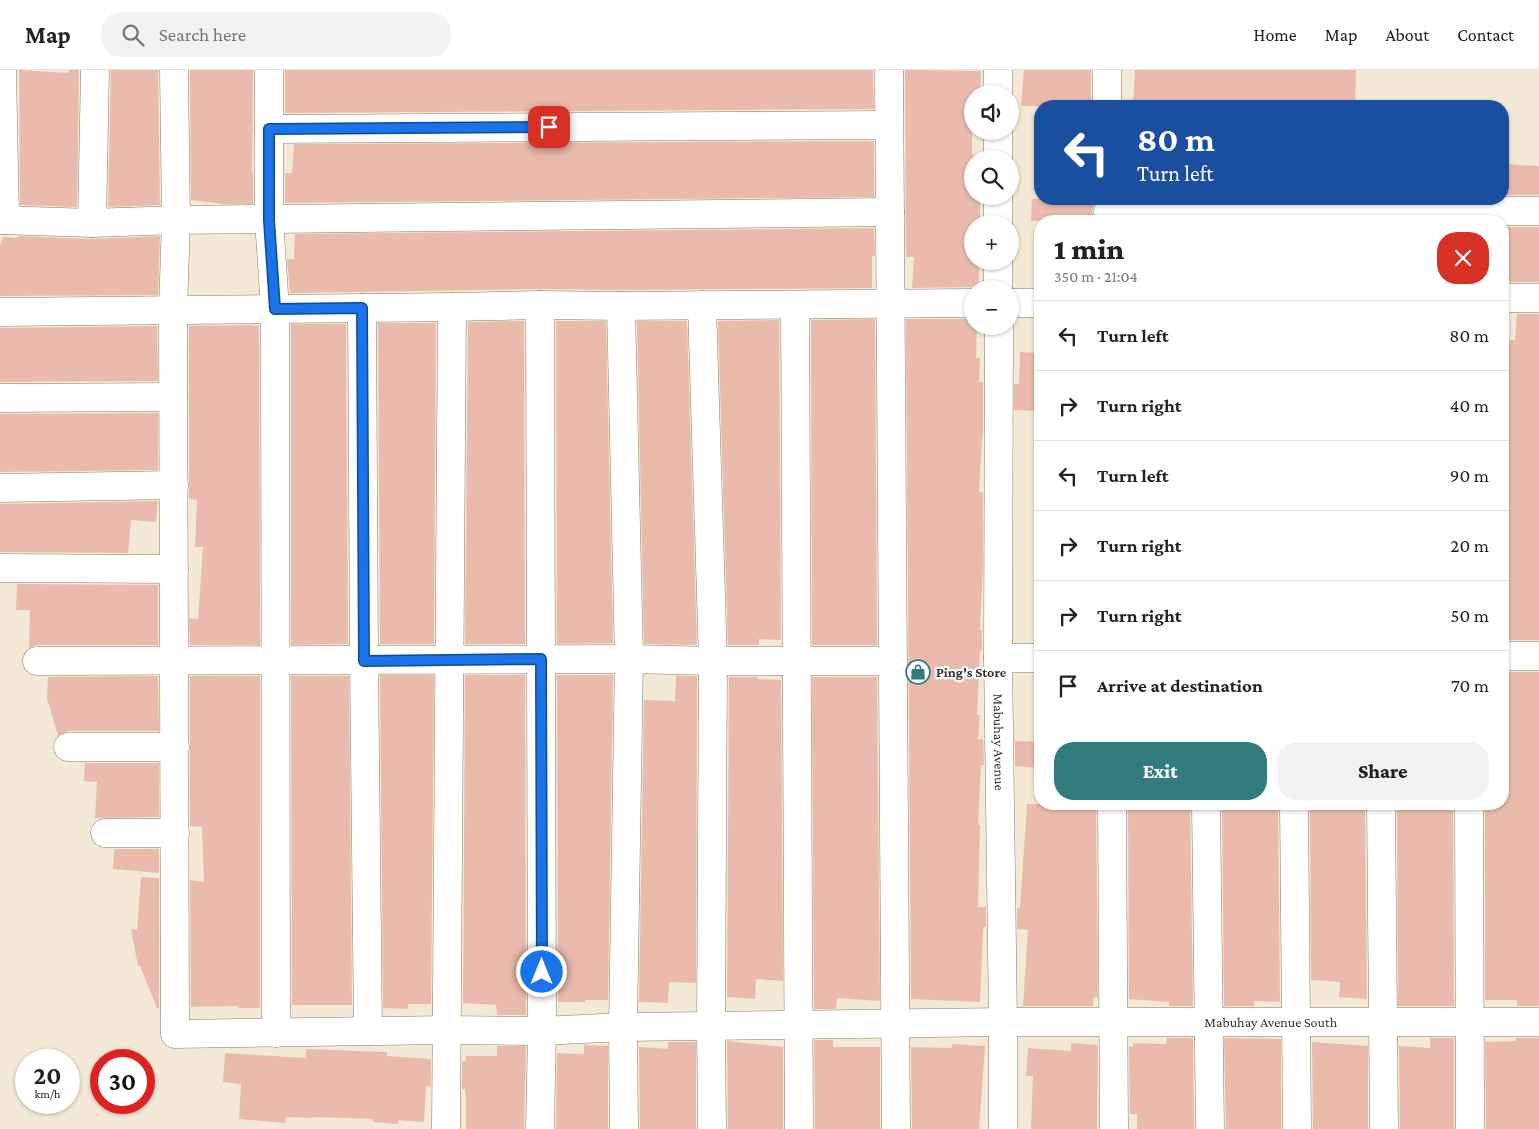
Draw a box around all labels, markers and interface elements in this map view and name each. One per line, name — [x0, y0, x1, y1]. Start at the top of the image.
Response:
search box — [101, 12, 451, 57]
text: Map — [25, 21, 71, 48]
icon: search — [119, 21, 147, 49]
text: Search here — [159, 24, 246, 45]
text: Home — [1254, 25, 1297, 45]
text: Map — [1325, 25, 1357, 45]
text: About — [1385, 25, 1429, 45]
text: Contact — [1457, 25, 1514, 45]
map controls — [964, 85, 1019, 335]
button: sound — [964, 85, 1019, 140]
pin — [528, 106, 570, 148]
icon: arrive — [535, 113, 563, 141]
icon: left — [1054, 120, 1119, 185]
text: 80 m — [1137, 120, 1215, 159]
button: search — [964, 150, 1019, 205]
text: Turn left — [1137, 161, 1214, 186]
button: + — [964, 215, 1019, 270]
text: 1 min — [1054, 232, 1124, 265]
button: close — [1437, 232, 1489, 284]
text: 350 m · 21:04 — [1054, 268, 1138, 285]
button: − — [964, 280, 1019, 335]
icon: left — [1054, 322, 1082, 350]
text: Turn left — [1097, 325, 1169, 346]
text: 80 m — [1449, 325, 1489, 346]
icon: right — [1054, 392, 1082, 420]
text: Turn right — [1097, 395, 1182, 416]
text: 40 m — [1450, 395, 1489, 416]
icon: left — [1054, 462, 1082, 490]
text: Turn left — [1097, 465, 1169, 486]
text: 90 m — [1450, 465, 1489, 486]
icon: right — [1054, 532, 1082, 560]
text: Turn right — [1097, 535, 1182, 556]
text: 20 m — [1450, 535, 1489, 556]
icon: right — [1054, 602, 1082, 630]
text: Turn right — [1097, 605, 1182, 626]
text: 50 m — [1450, 605, 1489, 626]
shop icon: Ping's Store — [905, 659, 931, 685]
place label: Ping's Store — [936, 664, 1007, 680]
icon: arrive — [1054, 672, 1082, 700]
text: Arrive at destination — [1097, 675, 1263, 696]
text: 70 m — [1451, 675, 1489, 696]
street label: Mabuhay Avenue — [990, 693, 1008, 791]
button: Exit — [1054, 742, 1267, 800]
button: Share — [1277, 742, 1489, 800]
position arrow — [515, 945, 567, 997]
street label: Mabuhay Avenue South — [1204, 1014, 1338, 1030]
speed limit sign: 30 — [90, 1049, 155, 1114]
text: 20 — [34, 1062, 61, 1089]
text: km/h — [35, 1087, 60, 1101]

